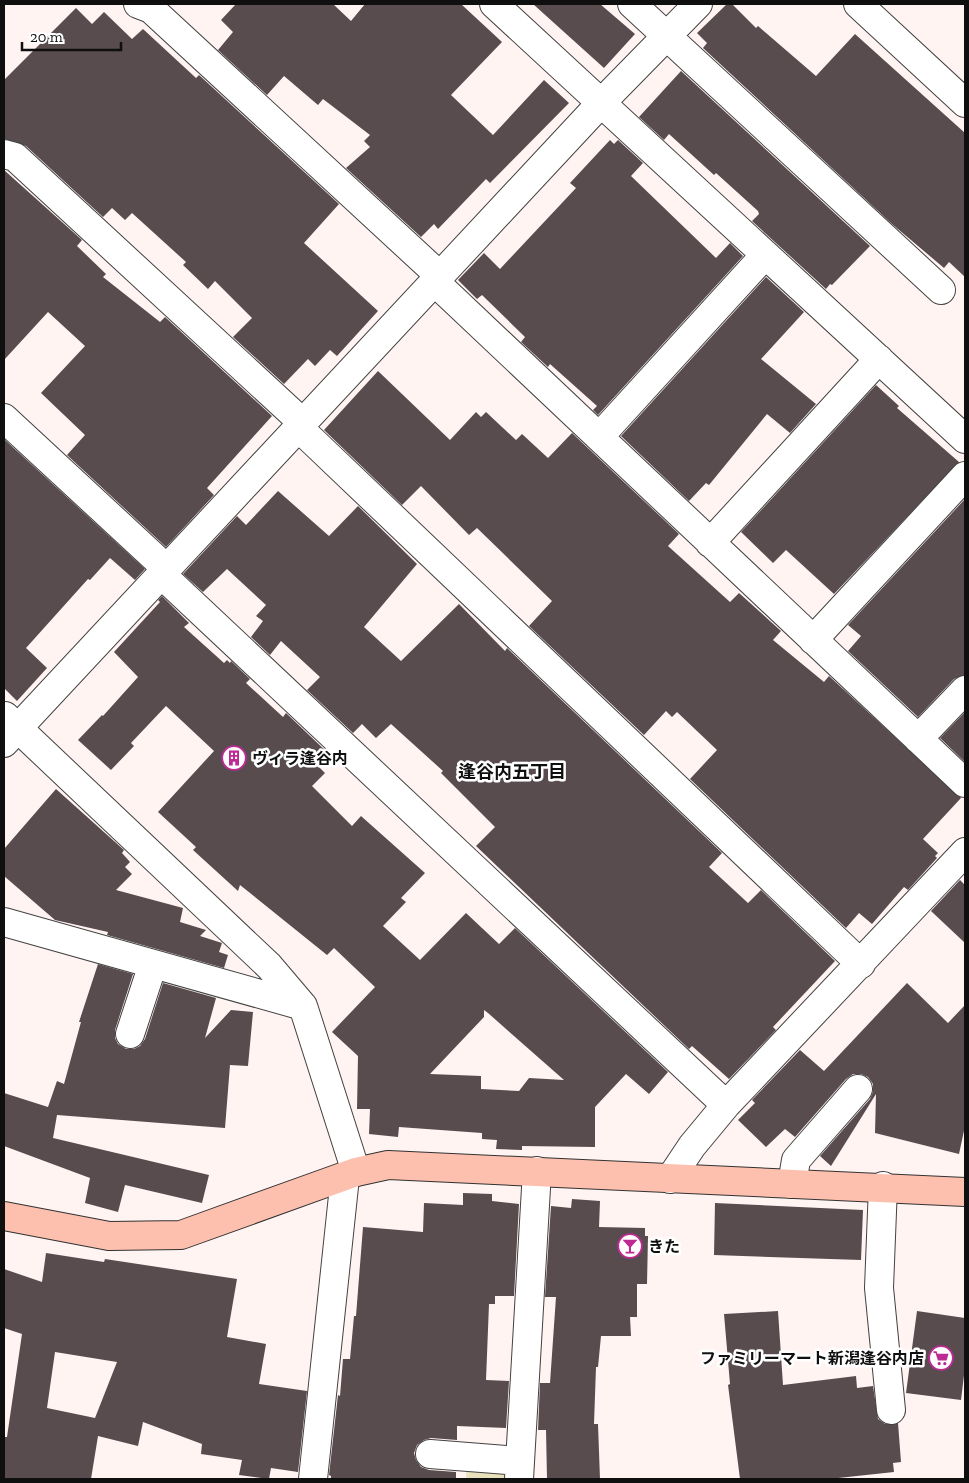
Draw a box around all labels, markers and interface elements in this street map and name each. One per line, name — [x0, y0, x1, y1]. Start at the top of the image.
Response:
scale bar — [22, 20, 121, 52]
text: 20 m — [30, 28, 63, 46]
building icon: ヴィラ逢谷内 — [221, 745, 247, 771]
place label: ヴィラ逢谷内 — [252, 749, 348, 768]
district label: 逢谷内五丁目 — [458, 761, 566, 783]
bar icon: きた — [617, 1233, 643, 1259]
place label: きた — [648, 1237, 680, 1256]
supermarket icon: ファミリーマート新潟逢谷内店 — [928, 1345, 954, 1371]
place label: ファミリーマート新潟逢谷内店 — [700, 1349, 924, 1368]

